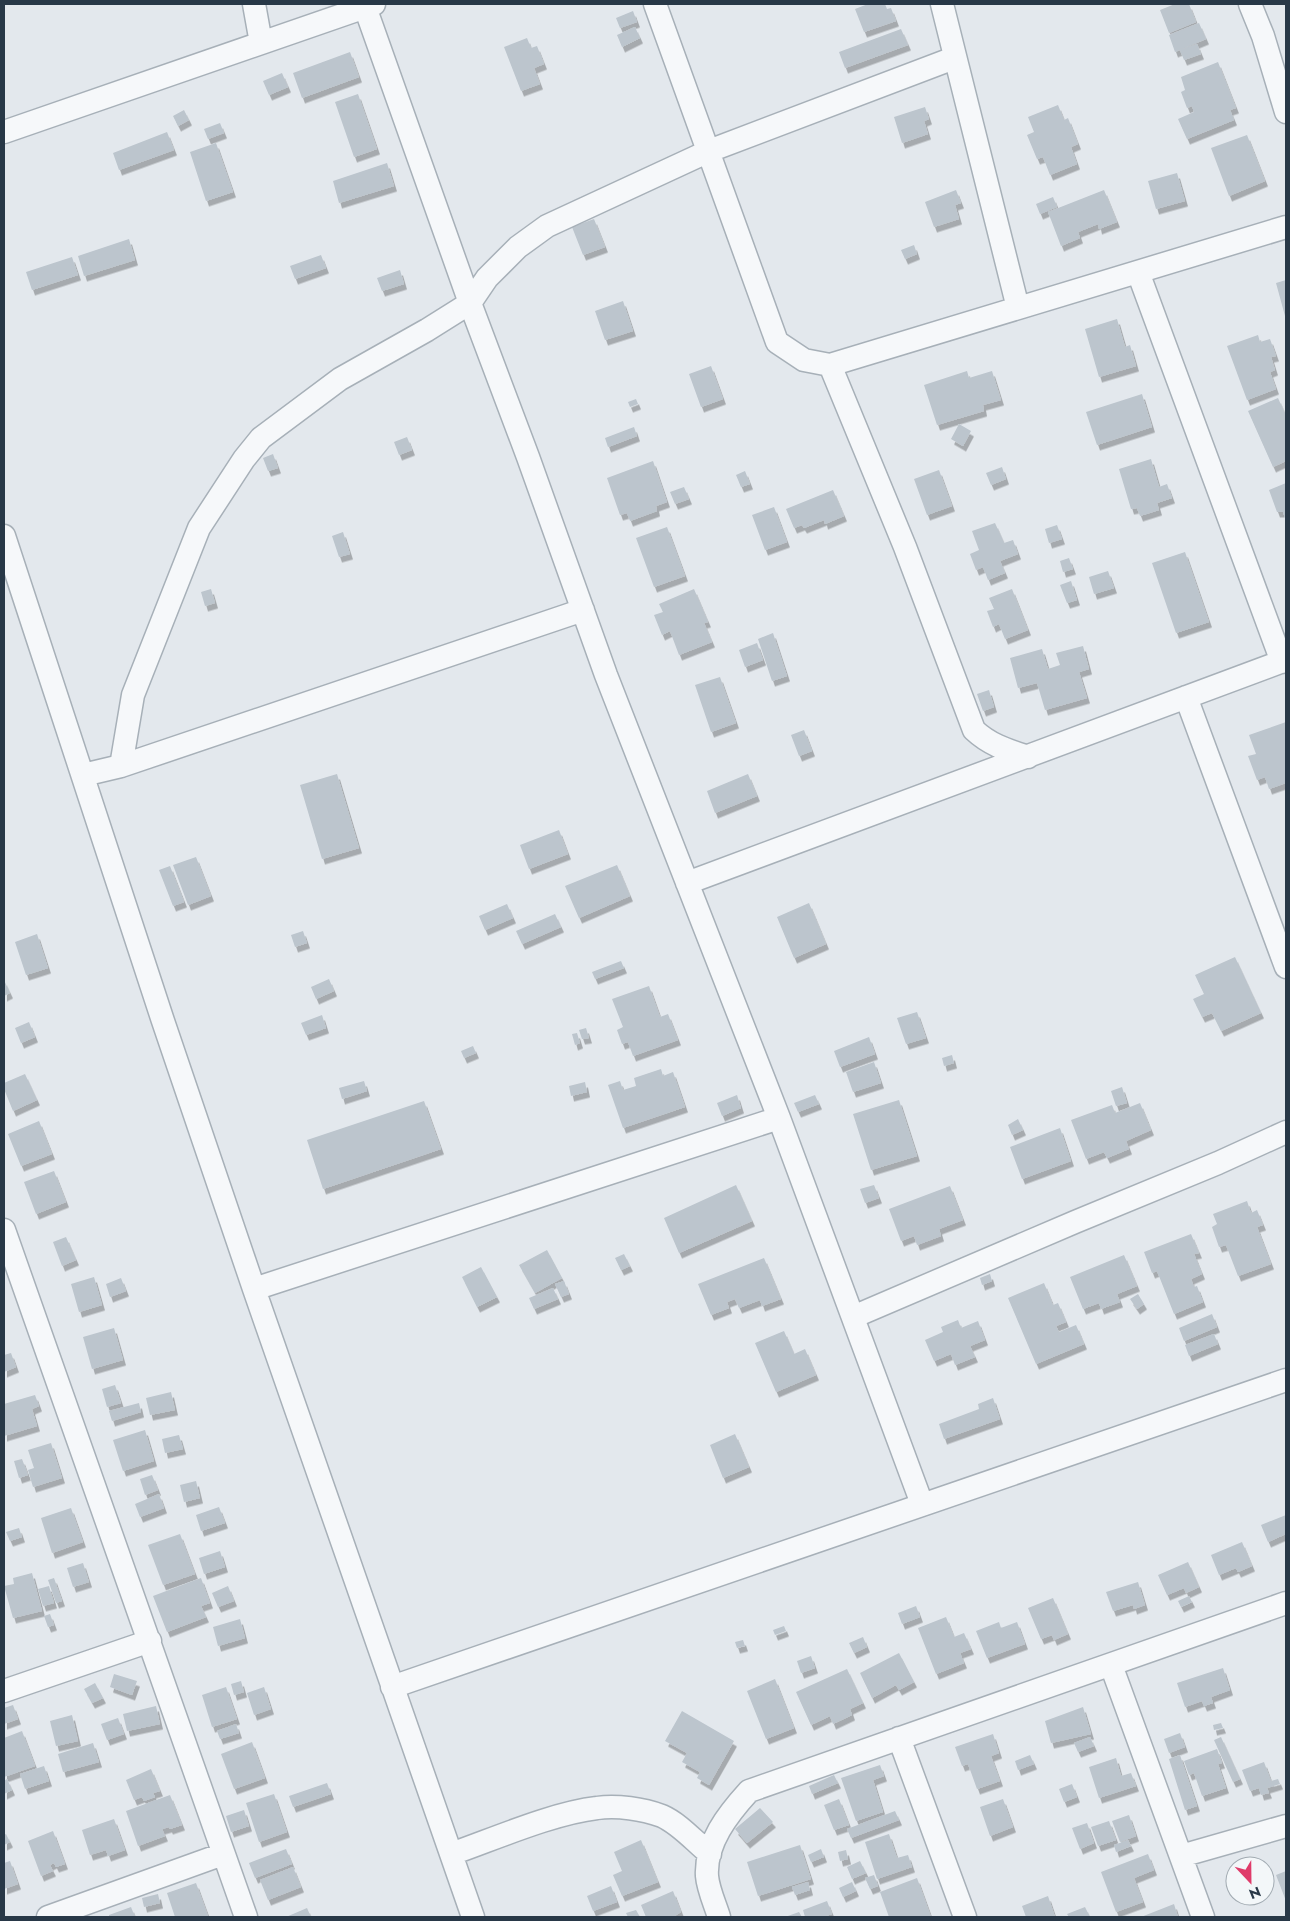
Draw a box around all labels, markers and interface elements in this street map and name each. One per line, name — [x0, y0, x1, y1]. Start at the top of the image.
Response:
north arrow — [1225, 1856, 1275, 1906]
text: N — [1246, 1882, 1264, 1904]

